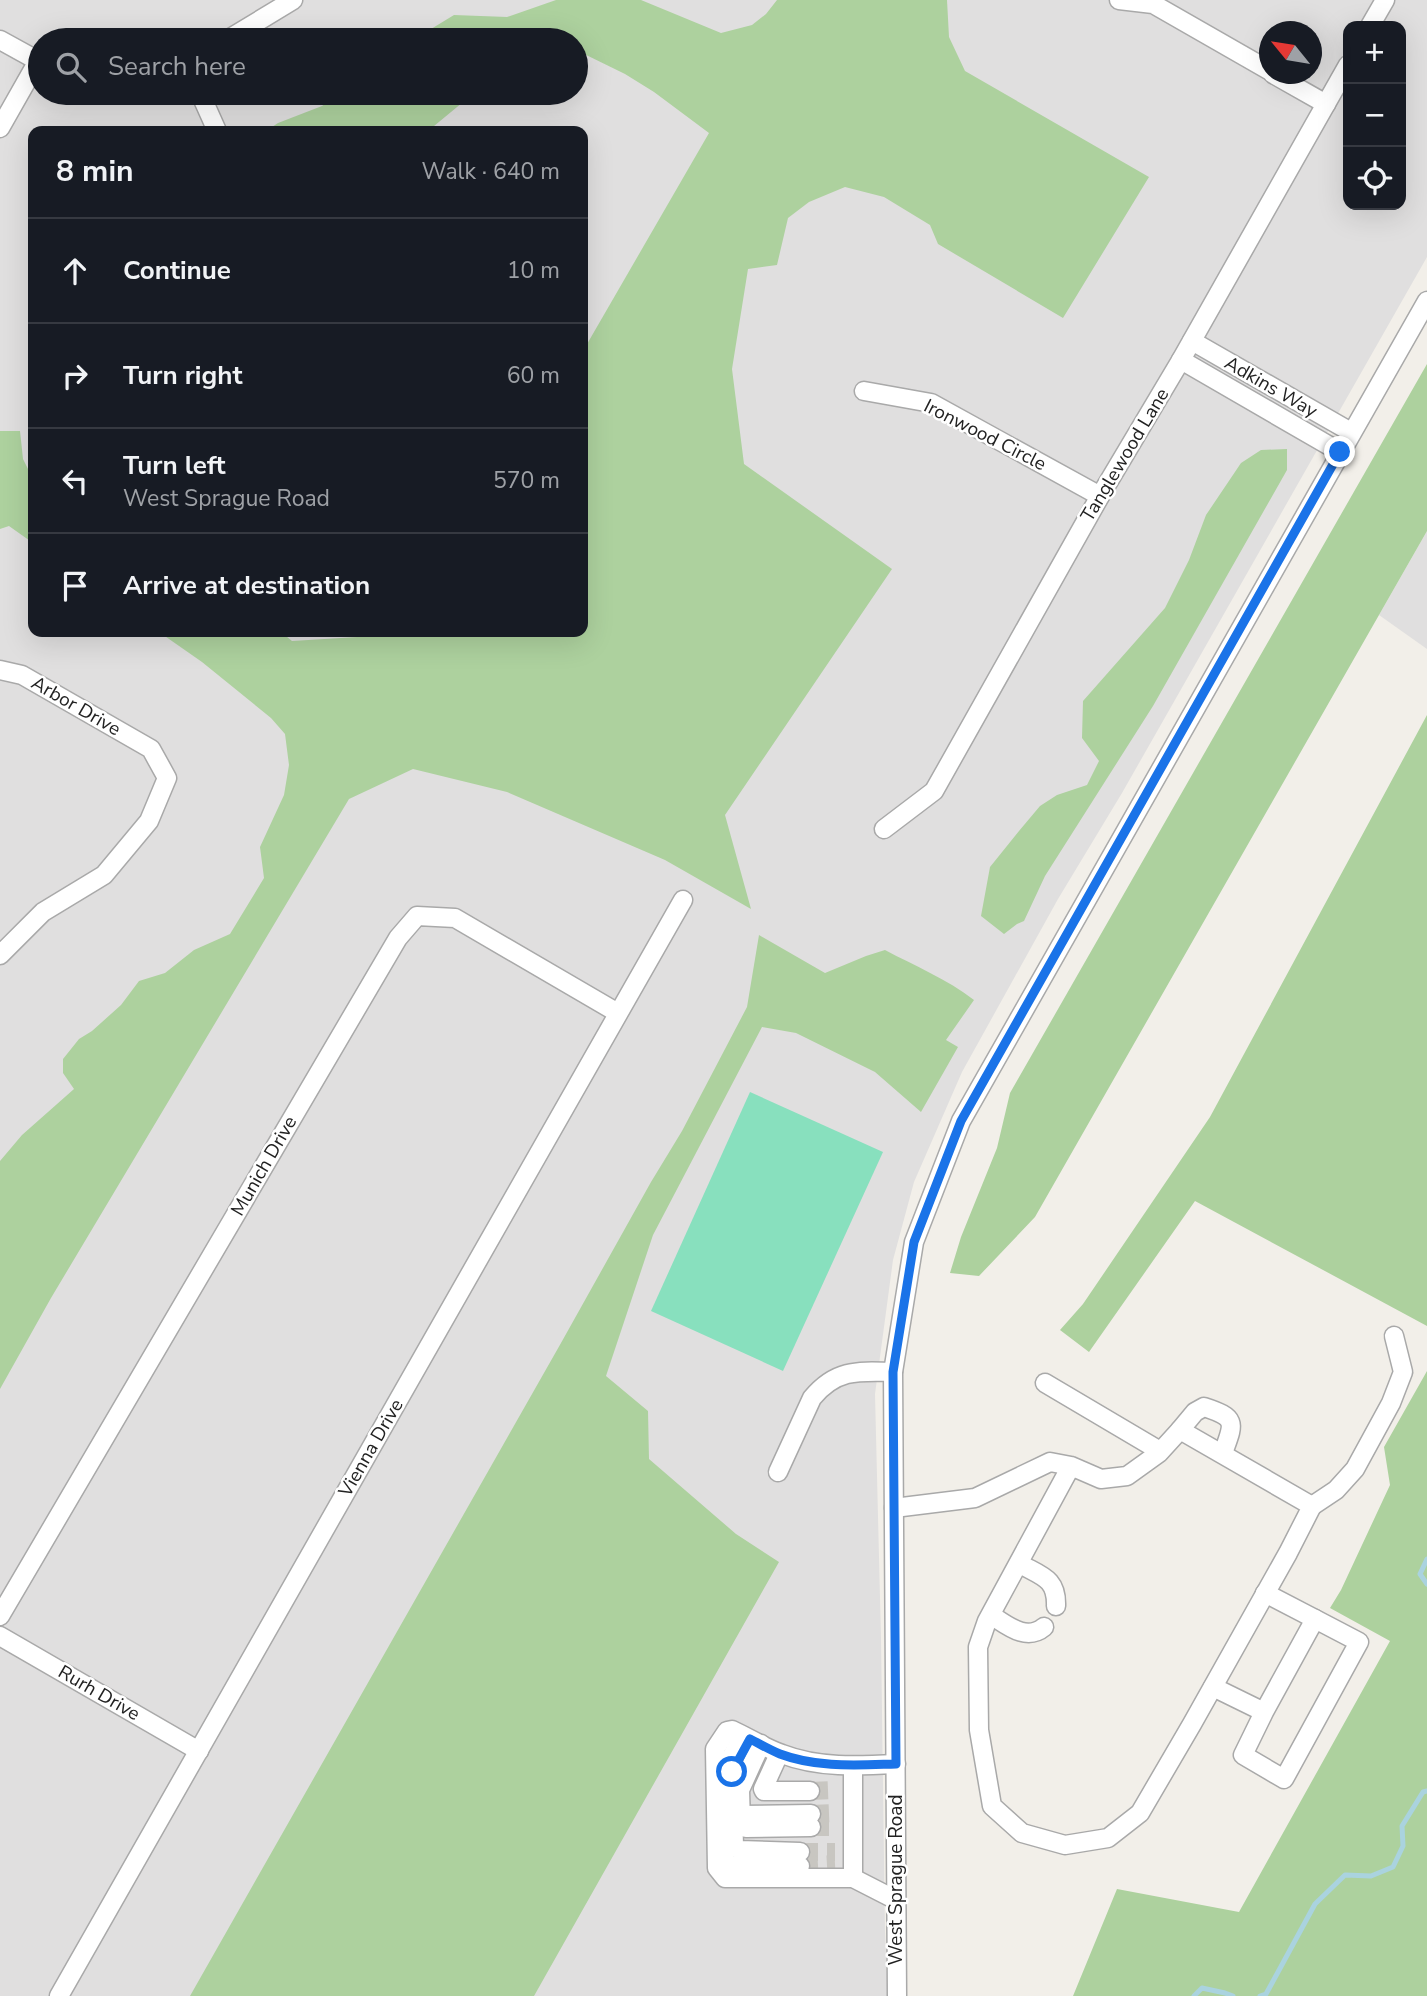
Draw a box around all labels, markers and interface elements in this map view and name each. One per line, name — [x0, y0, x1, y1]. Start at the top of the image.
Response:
north arrow — [1259, 21, 1322, 84]
map controls — [1343, 21, 1406, 210]
button: + — [1343, 21, 1406, 84]
search box — [28, 28, 588, 105]
icon: search — [52, 48, 90, 86]
text: Search here — [108, 49, 246, 84]
button: − — [1343, 84, 1406, 147]
button: locate — [1343, 147, 1406, 210]
text: 8 min — [56, 151, 134, 192]
text: Walk · 640 m — [421, 156, 560, 187]
icon: ahead — [56, 252, 94, 290]
text: Continue — [123, 253, 231, 288]
text: 10 m — [507, 255, 560, 286]
street label: Adkins Way — [1220, 350, 1322, 424]
icon: right — [56, 357, 94, 395]
text: Turn right — [123, 358, 242, 393]
text: 60 m — [507, 360, 560, 391]
street label: Tanglewood Lane — [1075, 383, 1175, 527]
street label: Ironwood Circle — [919, 393, 1051, 477]
route end — [1324, 436, 1355, 467]
text: Turn left — [123, 448, 226, 483]
icon: left — [56, 462, 94, 500]
text: 570 m — [493, 465, 560, 496]
text: West Sprague Road — [123, 483, 330, 514]
icon: arrive — [56, 567, 94, 605]
text: Arrive at destination — [123, 568, 370, 603]
street label: Arbor Drive — [27, 670, 125, 742]
street label: Munich Drive — [225, 1111, 303, 1221]
street label: Vienna Drive — [332, 1394, 410, 1503]
street label: Rurh Drive — [53, 1659, 145, 1727]
route start — [716, 1756, 747, 1787]
street label: West Sprague Road — [883, 1794, 909, 1966]

